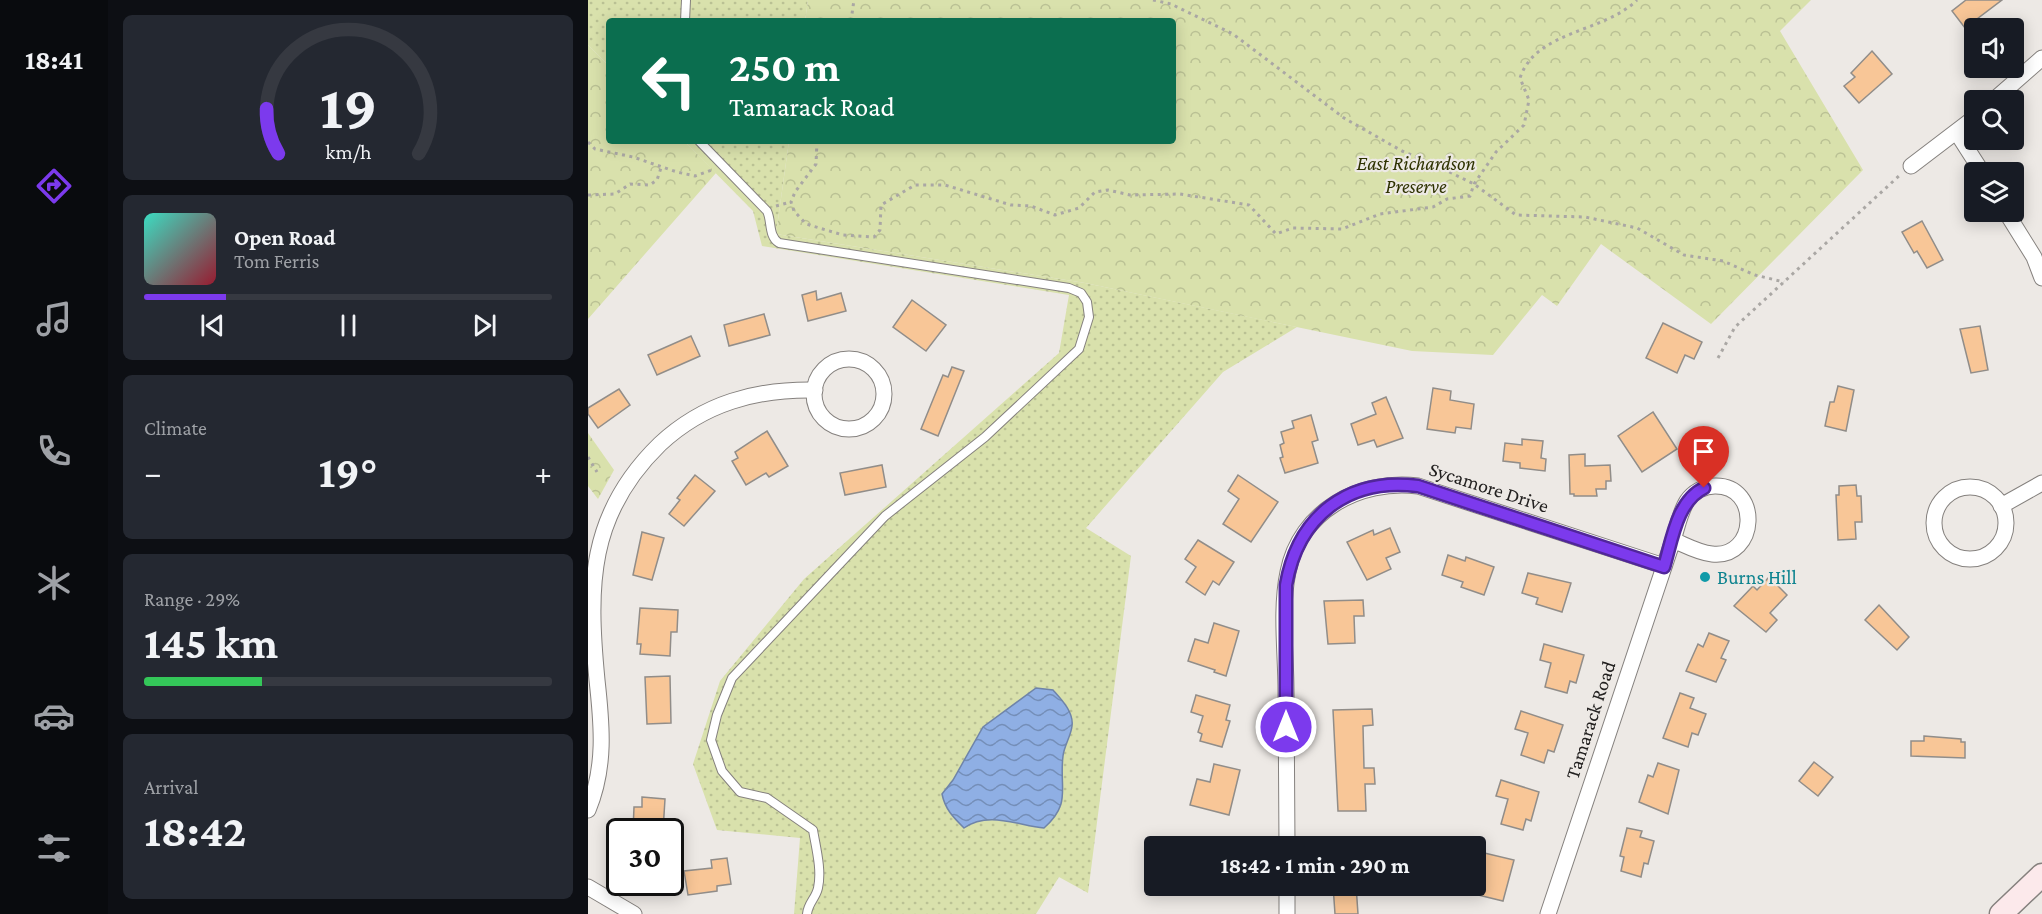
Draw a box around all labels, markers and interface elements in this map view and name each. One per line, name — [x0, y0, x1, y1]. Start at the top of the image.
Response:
map controls — [1964, 18, 2024, 222]
button: sound — [1964, 18, 2024, 78]
icon: left — [630, 42, 708, 120]
text: 250 m — [729, 43, 840, 90]
text: 18:41 — [25, 45, 83, 75]
text: 19 — [319, 73, 377, 142]
button: search — [1964, 90, 2024, 150]
text: Tamarack Road — [729, 92, 895, 122]
text: km/h — [325, 141, 372, 165]
park label: East Richardson Preserve — [1356, 152, 1476, 197]
button: layers — [1964, 162, 2024, 222]
icon: directions — [33, 165, 75, 207]
text: Open Road — [234, 225, 336, 250]
text: Tom Ferris — [234, 250, 319, 272]
icon: music — [33, 298, 75, 340]
icon: previous — [196, 309, 229, 342]
icon: pause — [332, 309, 365, 342]
icon: next — [468, 309, 501, 342]
text: Climate — [144, 417, 207, 439]
pin — [1678, 426, 1729, 488]
icon: phone — [33, 430, 75, 472]
icon: arrive — [1687, 435, 1720, 468]
text: 19° — [319, 447, 377, 497]
text: − — [144, 454, 161, 491]
text: + — [535, 454, 552, 491]
street label: Sycamore Drive — [1426, 457, 1552, 518]
icon: climate — [33, 562, 75, 604]
place label: Burns Hill — [1717, 566, 1797, 588]
marker: Burns Hill — [1698, 570, 1712, 584]
text: Range · 29% — [144, 588, 240, 610]
text: 145 km — [144, 618, 278, 668]
street label: Tamarack Road — [1561, 658, 1620, 782]
icon: car — [33, 695, 75, 737]
position arrow — [1254, 695, 1318, 759]
text: Arrival — [144, 776, 198, 798]
text: 18:42 — [144, 806, 246, 856]
speed limit sign: 30 — [606, 818, 684, 896]
icon: filters — [33, 827, 75, 869]
text: 18:42 · 1 min · 290 m — [1220, 853, 1410, 878]

